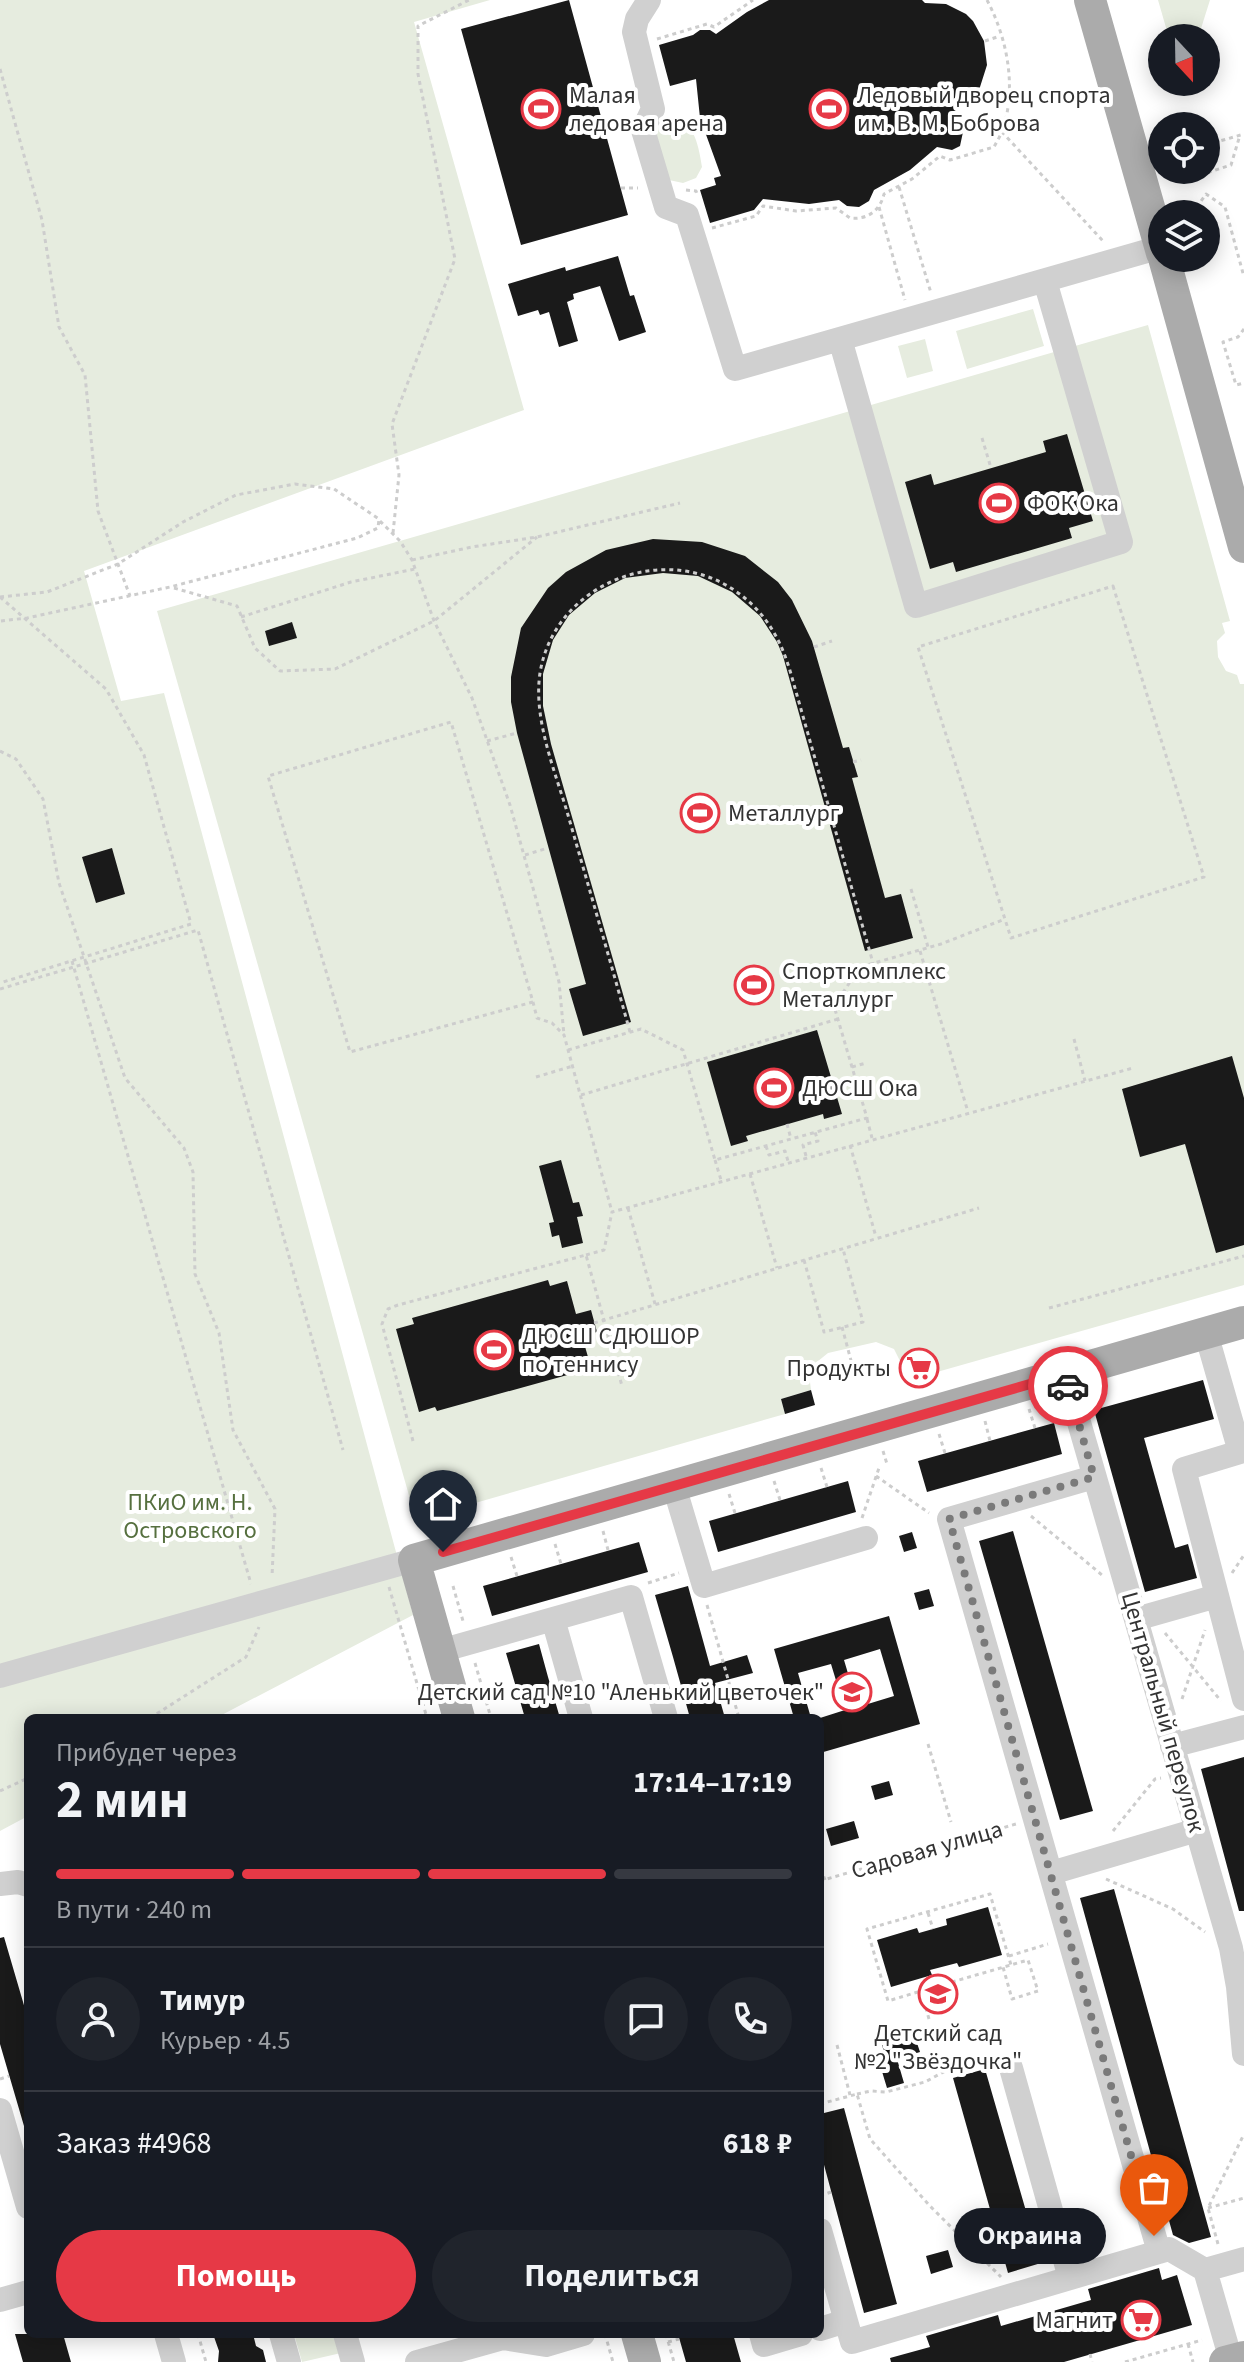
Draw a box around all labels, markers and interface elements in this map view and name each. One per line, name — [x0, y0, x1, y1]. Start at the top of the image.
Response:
north arrow — [1148, 24, 1220, 96]
map controls — [1148, 24, 1220, 272]
place label: Малая ледовая арена — [569, 78, 724, 141]
place label: Ледовый дворец спорта им. В. М. Боброва — [857, 78, 1111, 141]
sports icon: Малая ледовая арена — [520, 88, 562, 130]
sports icon: Ледовый дворец спорта им. В. М. Боброва — [808, 88, 850, 130]
button: locate — [1148, 112, 1220, 184]
button: layers — [1148, 200, 1220, 272]
sports icon: ФОК Ока — [978, 482, 1020, 524]
place label: ФОК Ока — [1027, 486, 1119, 521]
sports icon: Металлург — [679, 792, 721, 834]
place label: Металлург — [728, 796, 840, 831]
place label: Спорткомплекс Металлург — [782, 954, 946, 1017]
sports icon: Спорткомплекс Металлург — [733, 964, 775, 1006]
sports icon: ДЮСШ Ока — [753, 1067, 795, 1109]
place label: ДЮСШ Ока — [802, 1071, 918, 1106]
place label: ДЮСШ СДЮШОР по теннису — [522, 1319, 700, 1382]
sports icon: ДЮСШ СДЮШОР по теннису — [473, 1329, 515, 1371]
courier — [1028, 1346, 1108, 1426]
supermarket icon: Продукты — [898, 1347, 940, 1389]
place label: Продукты — [787, 1351, 891, 1386]
icon: car — [1046, 1364, 1090, 1408]
pin — [409, 1470, 477, 1552]
icon: home — [421, 1482, 465, 1526]
park label: ПКиО им. Н. Островского — [123, 1485, 257, 1548]
street label: Центральный переулок — [1112, 1588, 1214, 1837]
school or university icon: Детский сад №10 "Аленький цветочек" — [831, 1671, 873, 1713]
place label: Детский сад №10 "Аленький цветочек" — [417, 1675, 824, 1710]
text: Прибудет через — [56, 1734, 237, 1771]
text: 17:14–17:19 — [633, 1761, 792, 1804]
text: 2 мин — [56, 1764, 189, 1838]
street label: Садовая улица — [847, 1812, 1007, 1888]
text: В пути · 240 m — [56, 1891, 212, 1928]
school or university icon: Детский сад №2 "Звёздочка" — [917, 1973, 959, 2015]
button: person — [56, 1977, 140, 2061]
button: chat — [604, 1977, 688, 2061]
button: phone — [708, 1977, 792, 2061]
text: Тимур — [160, 1979, 246, 2022]
place label: Детский сад №2 "Звёздочка" — [854, 2016, 1022, 2079]
text: Курьер · 4.5 — [160, 2022, 290, 2059]
text: Заказ #4968 — [56, 2122, 212, 2165]
text: 618 ₽ — [723, 2122, 792, 2165]
pin — [1120, 2154, 1188, 2236]
icon: bag — [1132, 2166, 1176, 2210]
callout: Окраина — [954, 2208, 1106, 2264]
text: Окраина — [978, 2217, 1082, 2254]
button: Помощь — [56, 2230, 416, 2322]
button: Поделиться — [432, 2230, 792, 2322]
supermarket icon: Магнит — [1120, 2299, 1162, 2341]
place label: Магнит — [1036, 2303, 1113, 2338]

